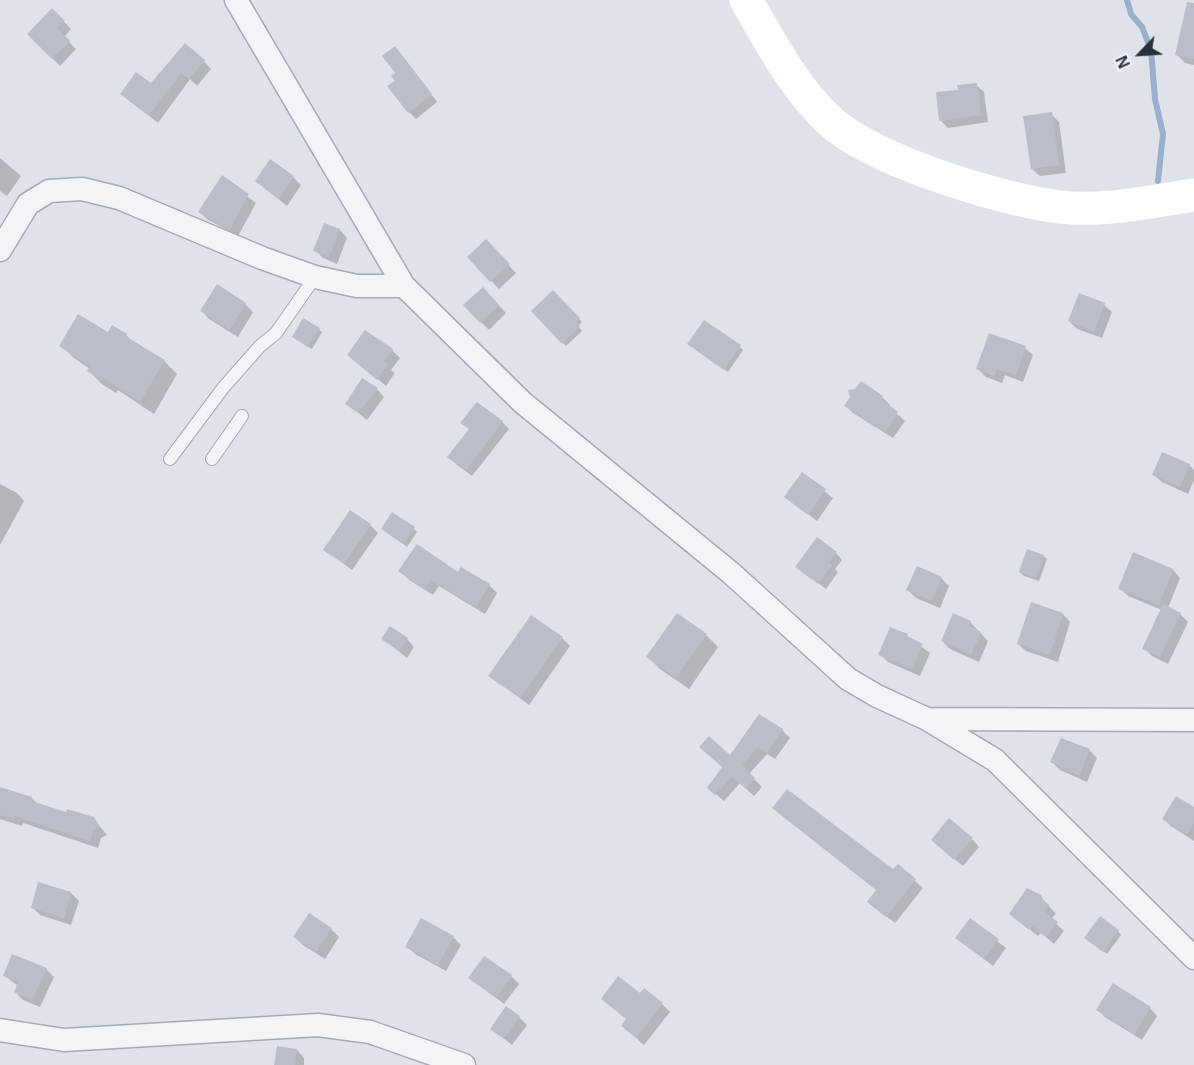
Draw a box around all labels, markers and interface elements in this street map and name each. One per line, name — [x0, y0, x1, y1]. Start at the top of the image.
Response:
north arrow — [1110, 24, 1170, 84]
text: N — [1113, 53, 1133, 71]

